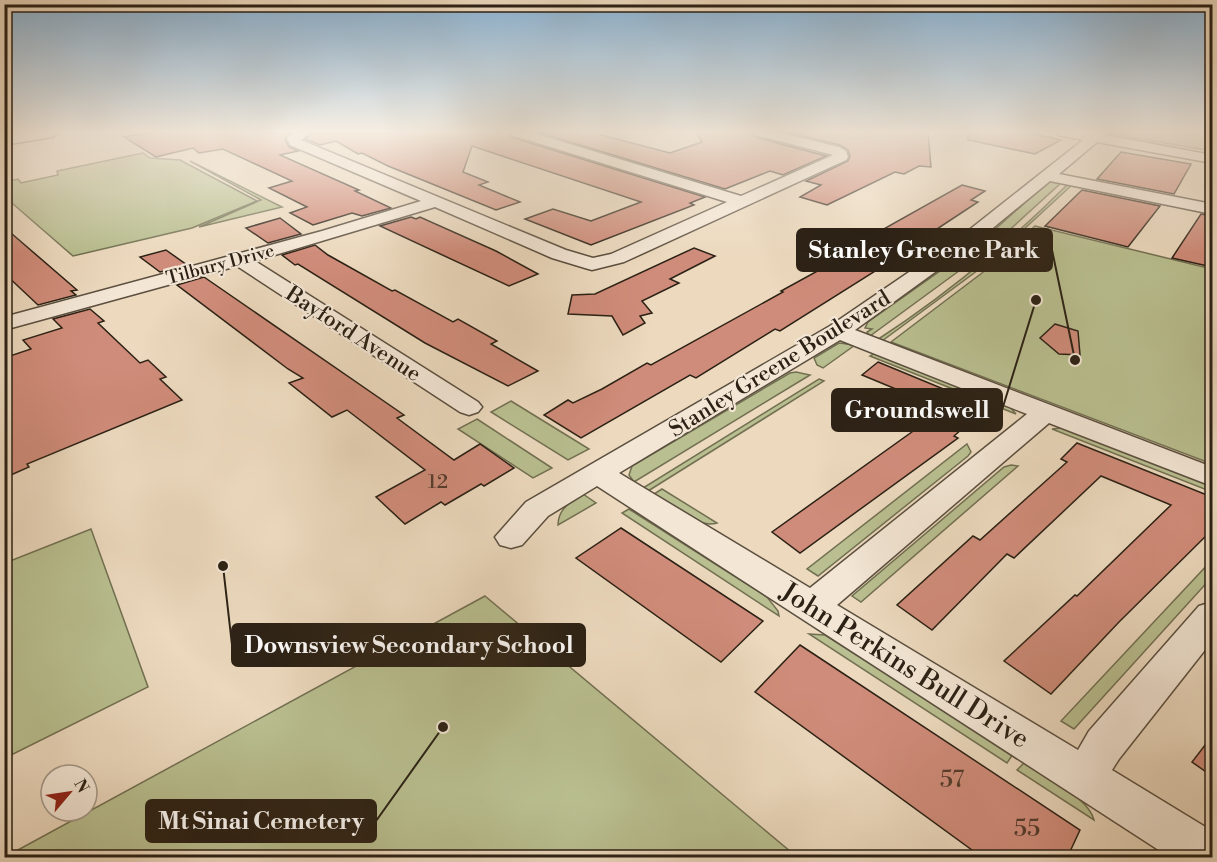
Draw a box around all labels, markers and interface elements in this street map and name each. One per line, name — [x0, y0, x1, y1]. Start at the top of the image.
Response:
callout: Stanley Greene Park — [797, 229, 1052, 271]
text: Stanley Greene Park — [809, 236, 1041, 266]
street label: Tilbury Drive — [164, 239, 277, 290]
street label: Bayford Avenue — [280, 280, 426, 388]
street label: Stanley Greene Boulevard — [664, 285, 896, 444]
callout: Groundswell — [832, 389, 1002, 431]
text: Groundswell — [844, 396, 990, 426]
house number: 12 — [428, 470, 448, 495]
street label: John Perkins Bull Drive — [773, 575, 1035, 756]
callout: Downsview Secondary School — [232, 624, 585, 666]
text: Downsview Secondary School — [244, 631, 574, 661]
north arrow — [39, 763, 99, 823]
house number: 57 — [940, 765, 964, 795]
text: N — [69, 776, 93, 797]
callout: Mt Sinai Cemetery — [146, 800, 376, 842]
text: Mt Sinai Cemetery — [158, 807, 365, 837]
house number: 55 — [1014, 814, 1040, 844]

